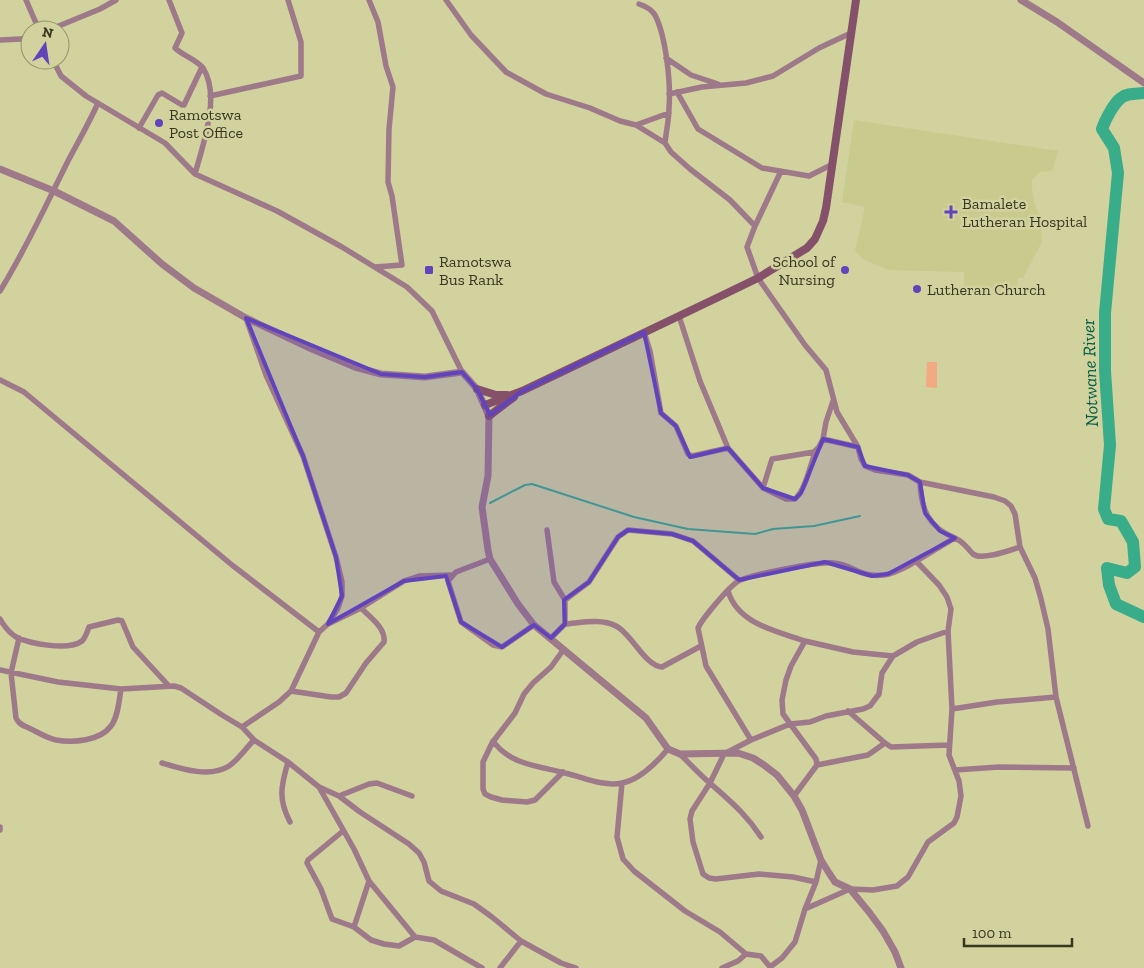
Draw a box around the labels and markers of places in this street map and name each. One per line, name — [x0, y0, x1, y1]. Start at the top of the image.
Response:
place label: Ramotswa Post Office — [169, 105, 243, 142]
marker: Ramotswa Post Office — [153, 117, 165, 129]
place label: Bamalete Lutheran Hospital — [962, 194, 1087, 231]
marker: Bamalete Lutheran Hospital — [944, 205, 958, 219]
place label: Ramotswa Bus Rank — [439, 252, 512, 289]
place label: School of Nursing — [773, 252, 837, 289]
marker: Ramotswa Bus Rank — [423, 264, 435, 276]
marker: School of Nursing — [839, 264, 851, 276]
place label: Lutheran Church — [927, 280, 1046, 299]
marker: Lutheran Church — [911, 283, 923, 295]

